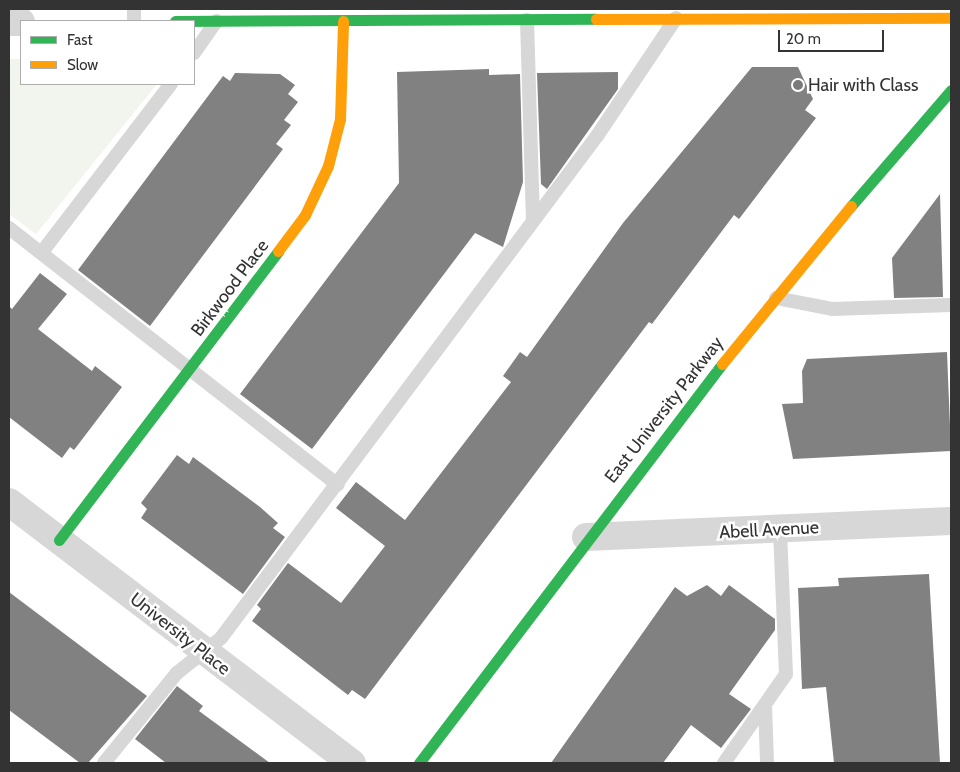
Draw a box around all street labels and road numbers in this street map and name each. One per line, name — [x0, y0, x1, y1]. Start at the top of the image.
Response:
street label: Birkwood Place — [187, 235, 273, 341]
street label: East University Parkway — [600, 333, 728, 487]
street label: Abell Avenue — [719, 517, 819, 543]
street label: University Place — [126, 588, 234, 680]

